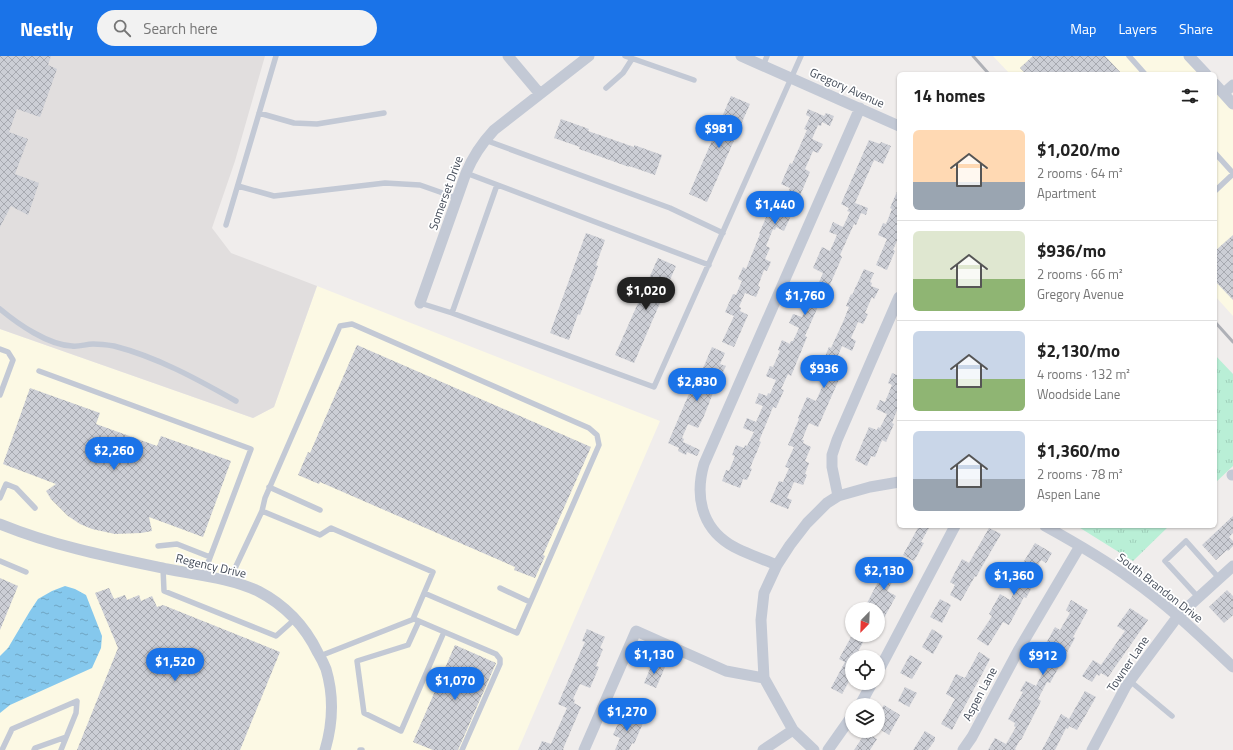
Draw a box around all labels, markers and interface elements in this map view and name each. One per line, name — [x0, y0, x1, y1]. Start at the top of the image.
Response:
search box — [97, 10, 377, 46]
text: Nestly — [20, 14, 73, 43]
icon: search — [111, 17, 133, 39]
text: Search here — [143, 17, 218, 40]
text: Map — [1070, 18, 1096, 39]
text: Layers — [1118, 18, 1157, 39]
text: Share — [1179, 18, 1213, 39]
street label: Gregory Avenue — [807, 63, 888, 113]
text: 14 homes — [913, 83, 985, 109]
icon: filters — [1179, 85, 1201, 107]
pin: $981 — [695, 115, 743, 149]
text: $981 — [704, 118, 734, 138]
text: $1,020/mo — [1037, 137, 1120, 163]
icon: home — [945, 146, 993, 194]
street label: Somerset Drive — [423, 153, 468, 233]
text: 2 rooms · 64 m² — [1037, 163, 1123, 183]
text: Apartment — [1037, 183, 1096, 203]
pin: $1,440 — [742, 191, 808, 225]
text: $1,440 — [755, 194, 795, 214]
text: $936/mo — [1037, 238, 1106, 264]
icon: home — [945, 247, 993, 295]
text: 2 rooms · 66 m² — [1037, 264, 1123, 284]
pin: $1,020 — [613, 277, 679, 311]
text: $1,020 — [626, 280, 666, 300]
pin: $1,760 — [772, 282, 838, 316]
text: Gregory Avenue — [1037, 284, 1124, 304]
text: $1,760 — [785, 285, 825, 305]
text: $2,130/mo — [1037, 338, 1120, 364]
icon: home — [945, 347, 993, 395]
pin: $936 — [800, 355, 848, 389]
text: $936 — [809, 358, 839, 378]
text: 4 rooms · 132 m² — [1037, 364, 1130, 384]
pin: $2,830 — [664, 368, 730, 402]
text: $2,830 — [677, 371, 717, 391]
text: Woodside Lane — [1037, 384, 1120, 404]
pin: $2,260 — [81, 437, 147, 471]
text: $1,360/mo — [1037, 438, 1120, 464]
text: $2,260 — [94, 440, 134, 460]
icon: home — [945, 447, 993, 495]
text: 2 rooms · 78 m² — [1037, 464, 1123, 484]
text: Aspen Lane — [1037, 484, 1100, 504]
street label: Regency Drive — [174, 548, 248, 583]
street label: South Brandon Drive — [1113, 548, 1207, 627]
pin: $2,130 — [851, 557, 917, 591]
text: $2,130 — [864, 560, 904, 580]
pin: $1,360 — [981, 562, 1047, 596]
text: $1,360 — [994, 565, 1034, 585]
north arrow — [845, 602, 885, 642]
map controls — [845, 602, 885, 738]
street label: Towner Lane — [1102, 632, 1153, 696]
pin: $1,130 — [621, 641, 687, 675]
pin: $912 — [1019, 642, 1067, 676]
text: $1,130 — [634, 644, 674, 664]
text: $912 — [1028, 645, 1058, 665]
pin: $1,520 — [142, 648, 208, 682]
button: locate — [845, 650, 885, 690]
text: $1,520 — [155, 651, 195, 671]
street label: Aspen Lane — [957, 663, 1002, 724]
pin: $1,070 — [422, 667, 488, 701]
text: $1,070 — [435, 670, 475, 690]
pin: $1,270 — [594, 698, 660, 732]
button: layers — [845, 698, 885, 738]
text: $1,270 — [607, 701, 647, 721]

